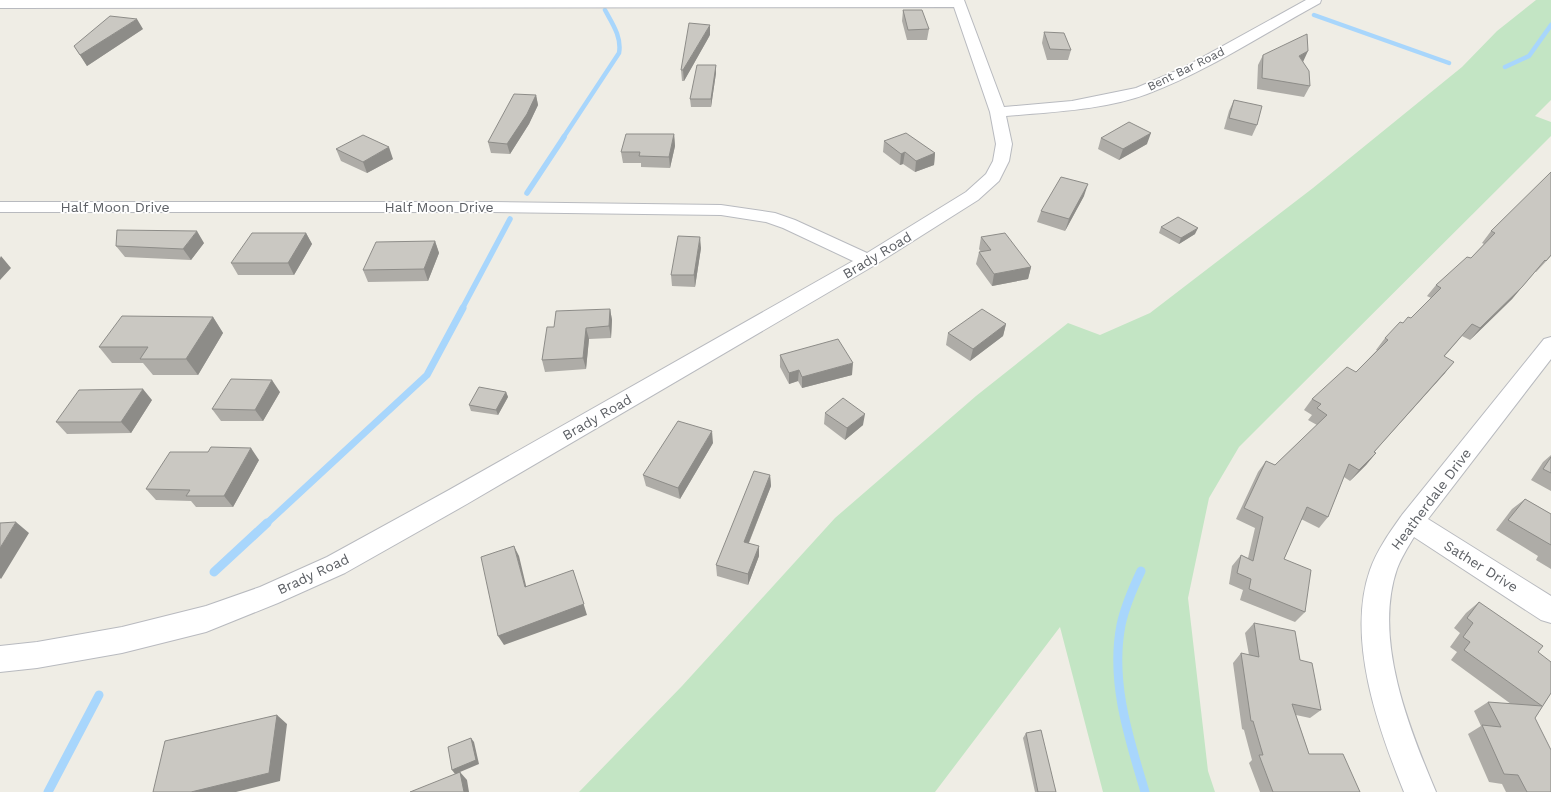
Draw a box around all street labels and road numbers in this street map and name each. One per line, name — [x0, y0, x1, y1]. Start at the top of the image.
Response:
street label: Bent Bar Road — [1145, 44, 1227, 94]
street label: Half Moon Drive — [60, 199, 170, 215]
street label: Half Moon Drive — [384, 199, 494, 215]
street label: Brady Road — [840, 228, 914, 282]
street label: Brady Road — [560, 391, 634, 443]
street label: Heatherdale Drive — [1388, 445, 1474, 553]
street label: Sather Drive — [1441, 537, 1521, 595]
street label: Brady Road — [275, 550, 351, 598]

